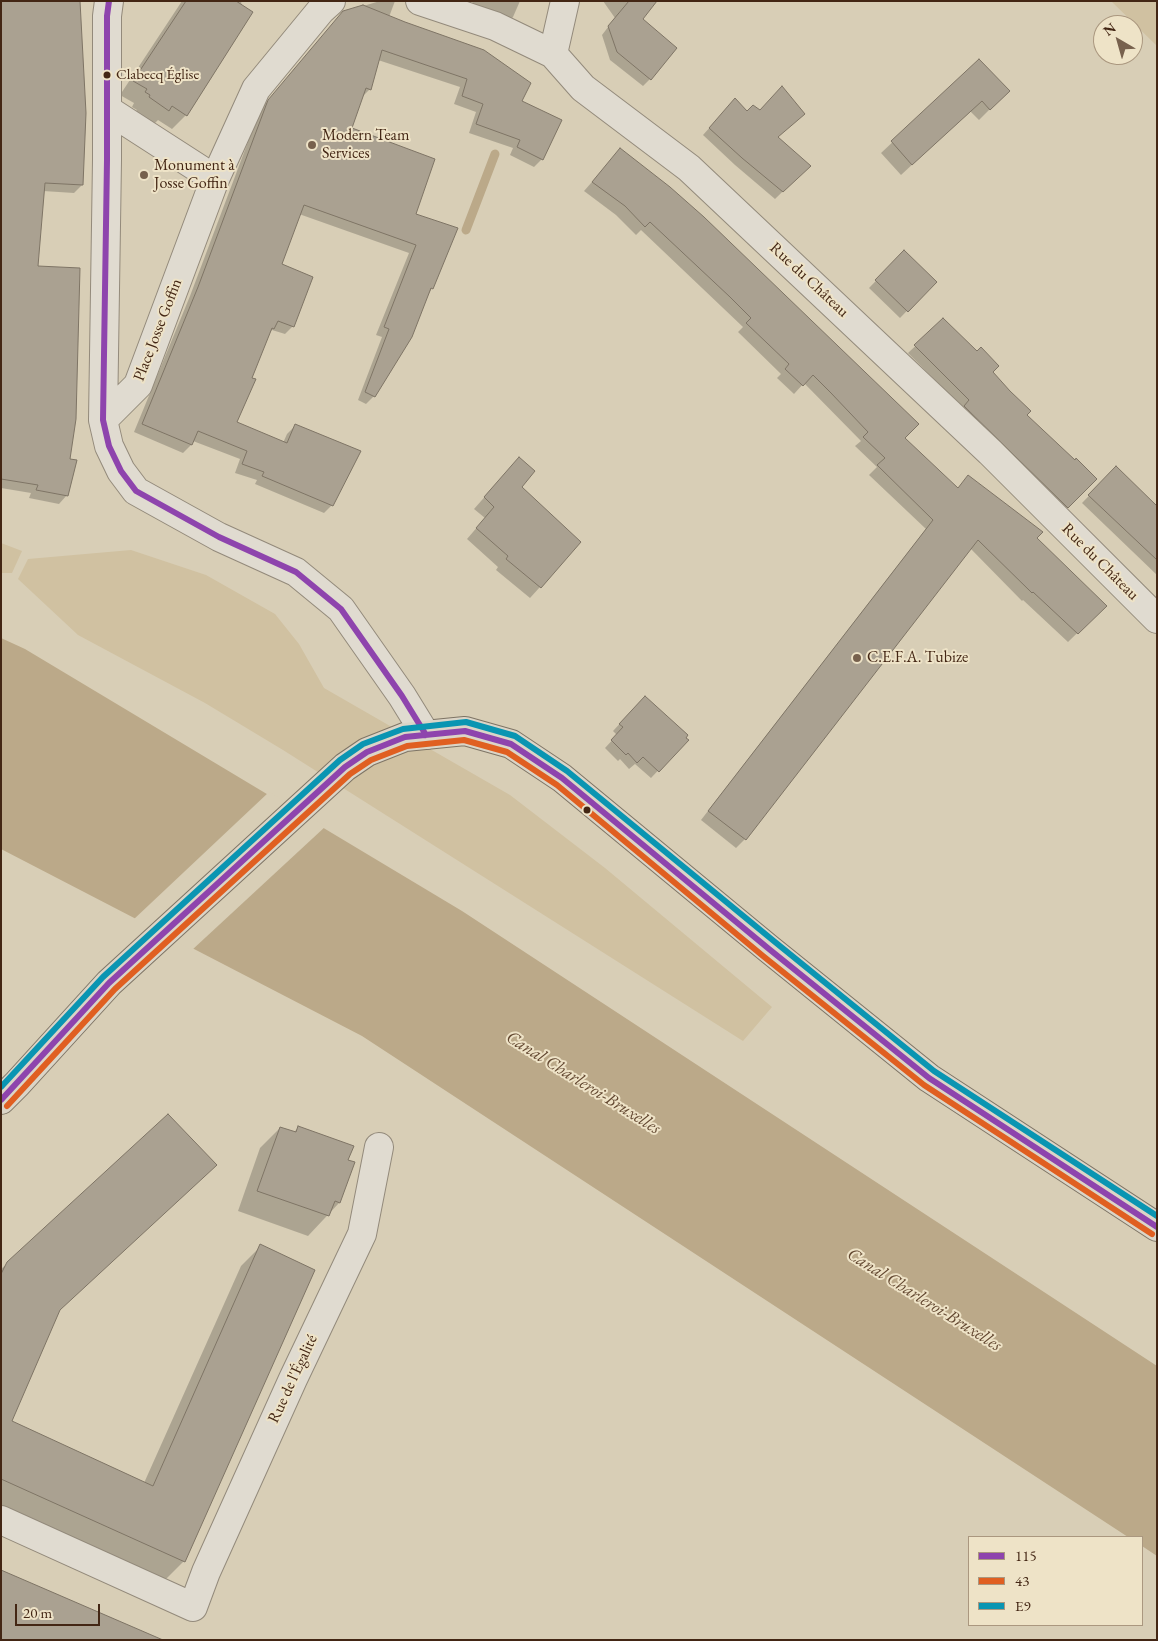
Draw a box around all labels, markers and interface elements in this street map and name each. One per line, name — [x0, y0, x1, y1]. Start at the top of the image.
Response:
north arrow — [1093, 15, 1143, 65]
text: N — [1099, 18, 1119, 40]
place label: Clabecq Église — [116, 66, 199, 84]
marker: Clabecq Église — [102, 70, 112, 80]
place label: Modern Team Services — [322, 126, 409, 164]
marker: Modern Team Services — [306, 139, 318, 151]
place label: Monument à Josse Goffin — [154, 156, 235, 194]
marker: Monument à Josse Goffin — [138, 169, 150, 181]
street label: Rue du Château — [765, 239, 853, 321]
street label: Place Josse Goffin — [130, 276, 186, 384]
street label: Rue du Château — [1057, 519, 1143, 605]
place label: C.E.F.A. Tubize — [867, 648, 968, 668]
marker: C.E.F.A. Tubize — [851, 652, 863, 664]
unlabelled marker — [582, 805, 592, 815]
water label: Canal Charleroi-Bruxelles — [502, 1027, 664, 1139]
water label: Canal Charleroi-Bruxelles — [843, 1244, 1005, 1356]
street label: Rue de l'Égalité — [264, 1332, 322, 1426]
legend — [968, 1536, 1143, 1626]
text: 115 — [1015, 1546, 1037, 1565]
text: 43 — [1015, 1571, 1029, 1590]
scale bar — [18, 1594, 102, 1626]
text: E9 — [1015, 1596, 1031, 1615]
text: 20 m — [23, 1603, 52, 1622]

